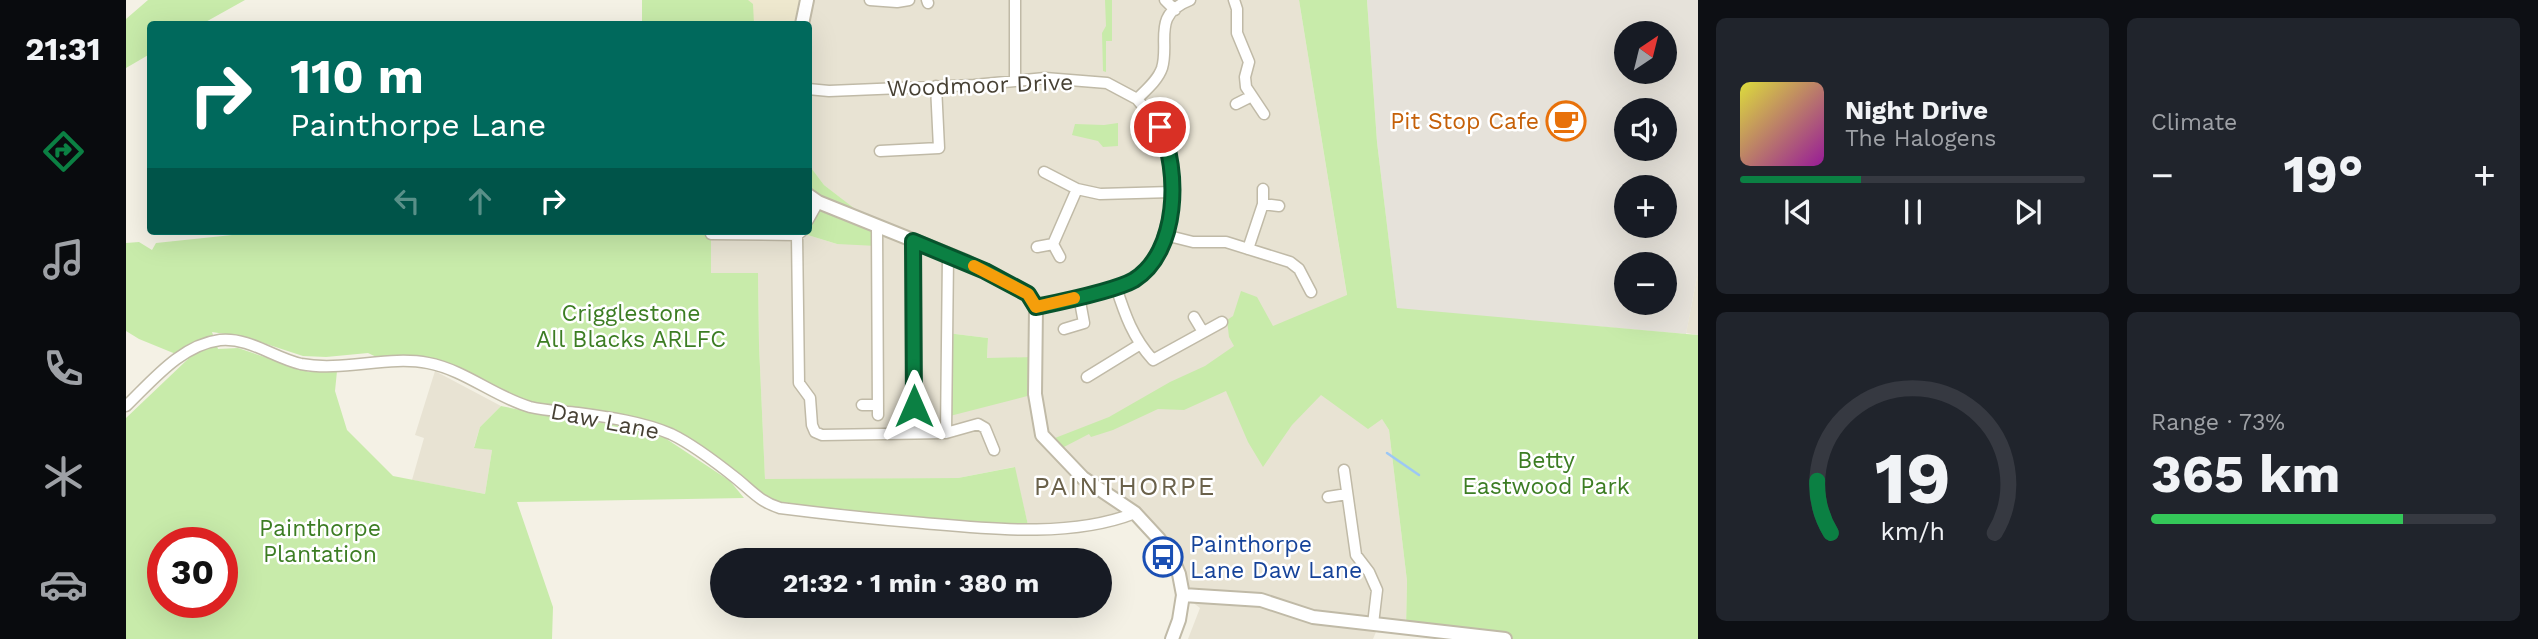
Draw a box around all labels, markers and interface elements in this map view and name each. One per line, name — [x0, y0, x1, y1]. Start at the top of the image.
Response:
north arrow — [1614, 21, 1676, 84]
map controls — [1614, 21, 1677, 315]
text: 21:31 — [25, 30, 101, 68]
text: 110 m — [290, 47, 424, 105]
icon: right — [175, 49, 266, 140]
street label: Woodmoor Drive — [886, 69, 1074, 102]
text: Night Drive — [1845, 95, 1988, 125]
pin — [1130, 97, 1190, 157]
button: sound — [1614, 98, 1677, 161]
cafe icon: Pit Stop Cafe — [1545, 100, 1587, 142]
text: Painthorpe Lane — [290, 106, 546, 144]
icon: arrive — [1141, 108, 1179, 146]
place label: Pit Stop Cafe — [1390, 108, 1539, 135]
text: Climate — [2151, 109, 2237, 136]
text: The Halogens — [1845, 125, 1996, 152]
icon: directions — [39, 127, 88, 176]
text: 19° — [2283, 144, 2364, 205]
text: − — [2151, 153, 2174, 197]
text: + — [2473, 153, 2496, 197]
button: + — [1614, 175, 1677, 238]
icon: left — [388, 182, 426, 220]
icon: ahead — [461, 182, 499, 220]
icon: right — [534, 182, 572, 220]
icon: previous — [1779, 193, 1817, 231]
icon: pause — [1894, 193, 1932, 231]
icon: next — [2009, 193, 2047, 231]
icon: music — [39, 235, 88, 284]
button: − — [1614, 252, 1677, 315]
park label: Crigglestone All Blacks ARLFC — [536, 300, 726, 353]
icon: phone — [39, 344, 88, 393]
position arrow — [877, 369, 951, 443]
street label: Daw Lane — [548, 398, 662, 445]
text: Range · 73% — [2151, 409, 2285, 436]
text: 19 — [1874, 435, 1951, 521]
text: 365 km — [2151, 444, 2340, 505]
park label: Betty Eastwood Park — [1462, 447, 1630, 500]
icon: climate — [39, 452, 88, 501]
district label: PAINTHORPE — [1034, 471, 1216, 501]
park label: Painthorpe Plantation — [259, 515, 381, 568]
text: km/h — [1880, 516, 1945, 545]
speed limit sign: 30 — [147, 527, 238, 618]
place label: Painthorpe Lane Daw Lane — [1190, 531, 1362, 584]
bus stop icon: Painthorpe Lane Daw Lane — [1142, 536, 1184, 578]
icon: car — [39, 560, 88, 609]
text: 21:32 · 1 min · 380 m — [783, 568, 1039, 598]

